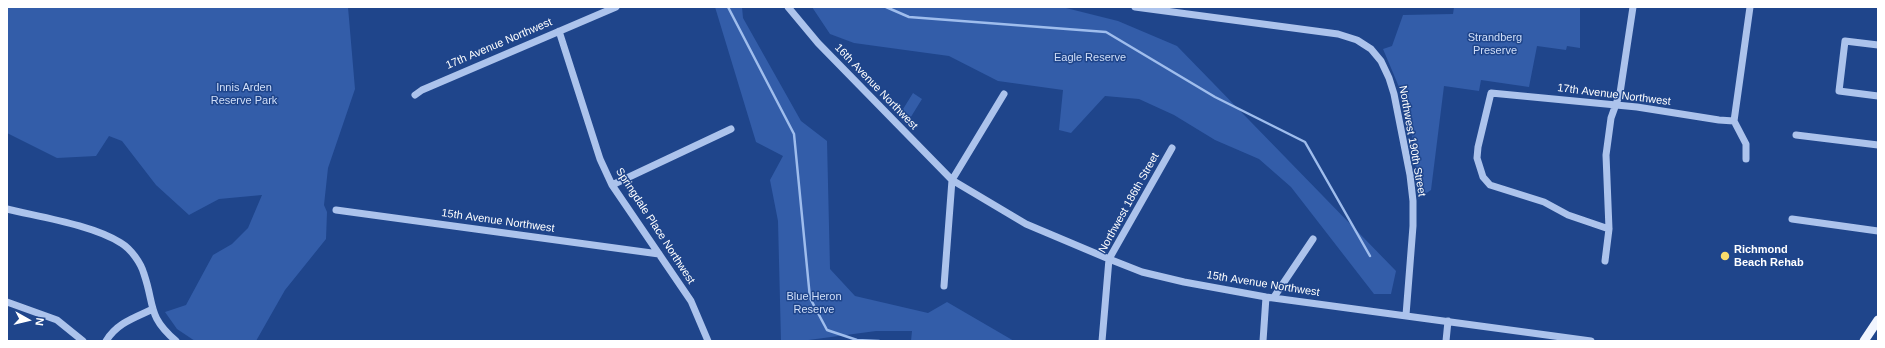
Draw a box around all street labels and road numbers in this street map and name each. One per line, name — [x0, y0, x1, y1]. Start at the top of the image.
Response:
street label: 17th Avenue Northwest — [444, 16, 554, 72]
street label: 16th Avenue Northwest — [832, 41, 920, 133]
street label: 17th Avenue Northwest — [1557, 81, 1671, 109]
street label: Northwest 190th Street — [1396, 84, 1428, 198]
street label: Northwest 186th Street — [1096, 151, 1162, 255]
street label: Springdale Place Northwest — [613, 165, 697, 287]
street label: 15th Avenue Northwest — [441, 207, 555, 235]
street label: 15th Avenue Northwest — [1206, 269, 1320, 299]

